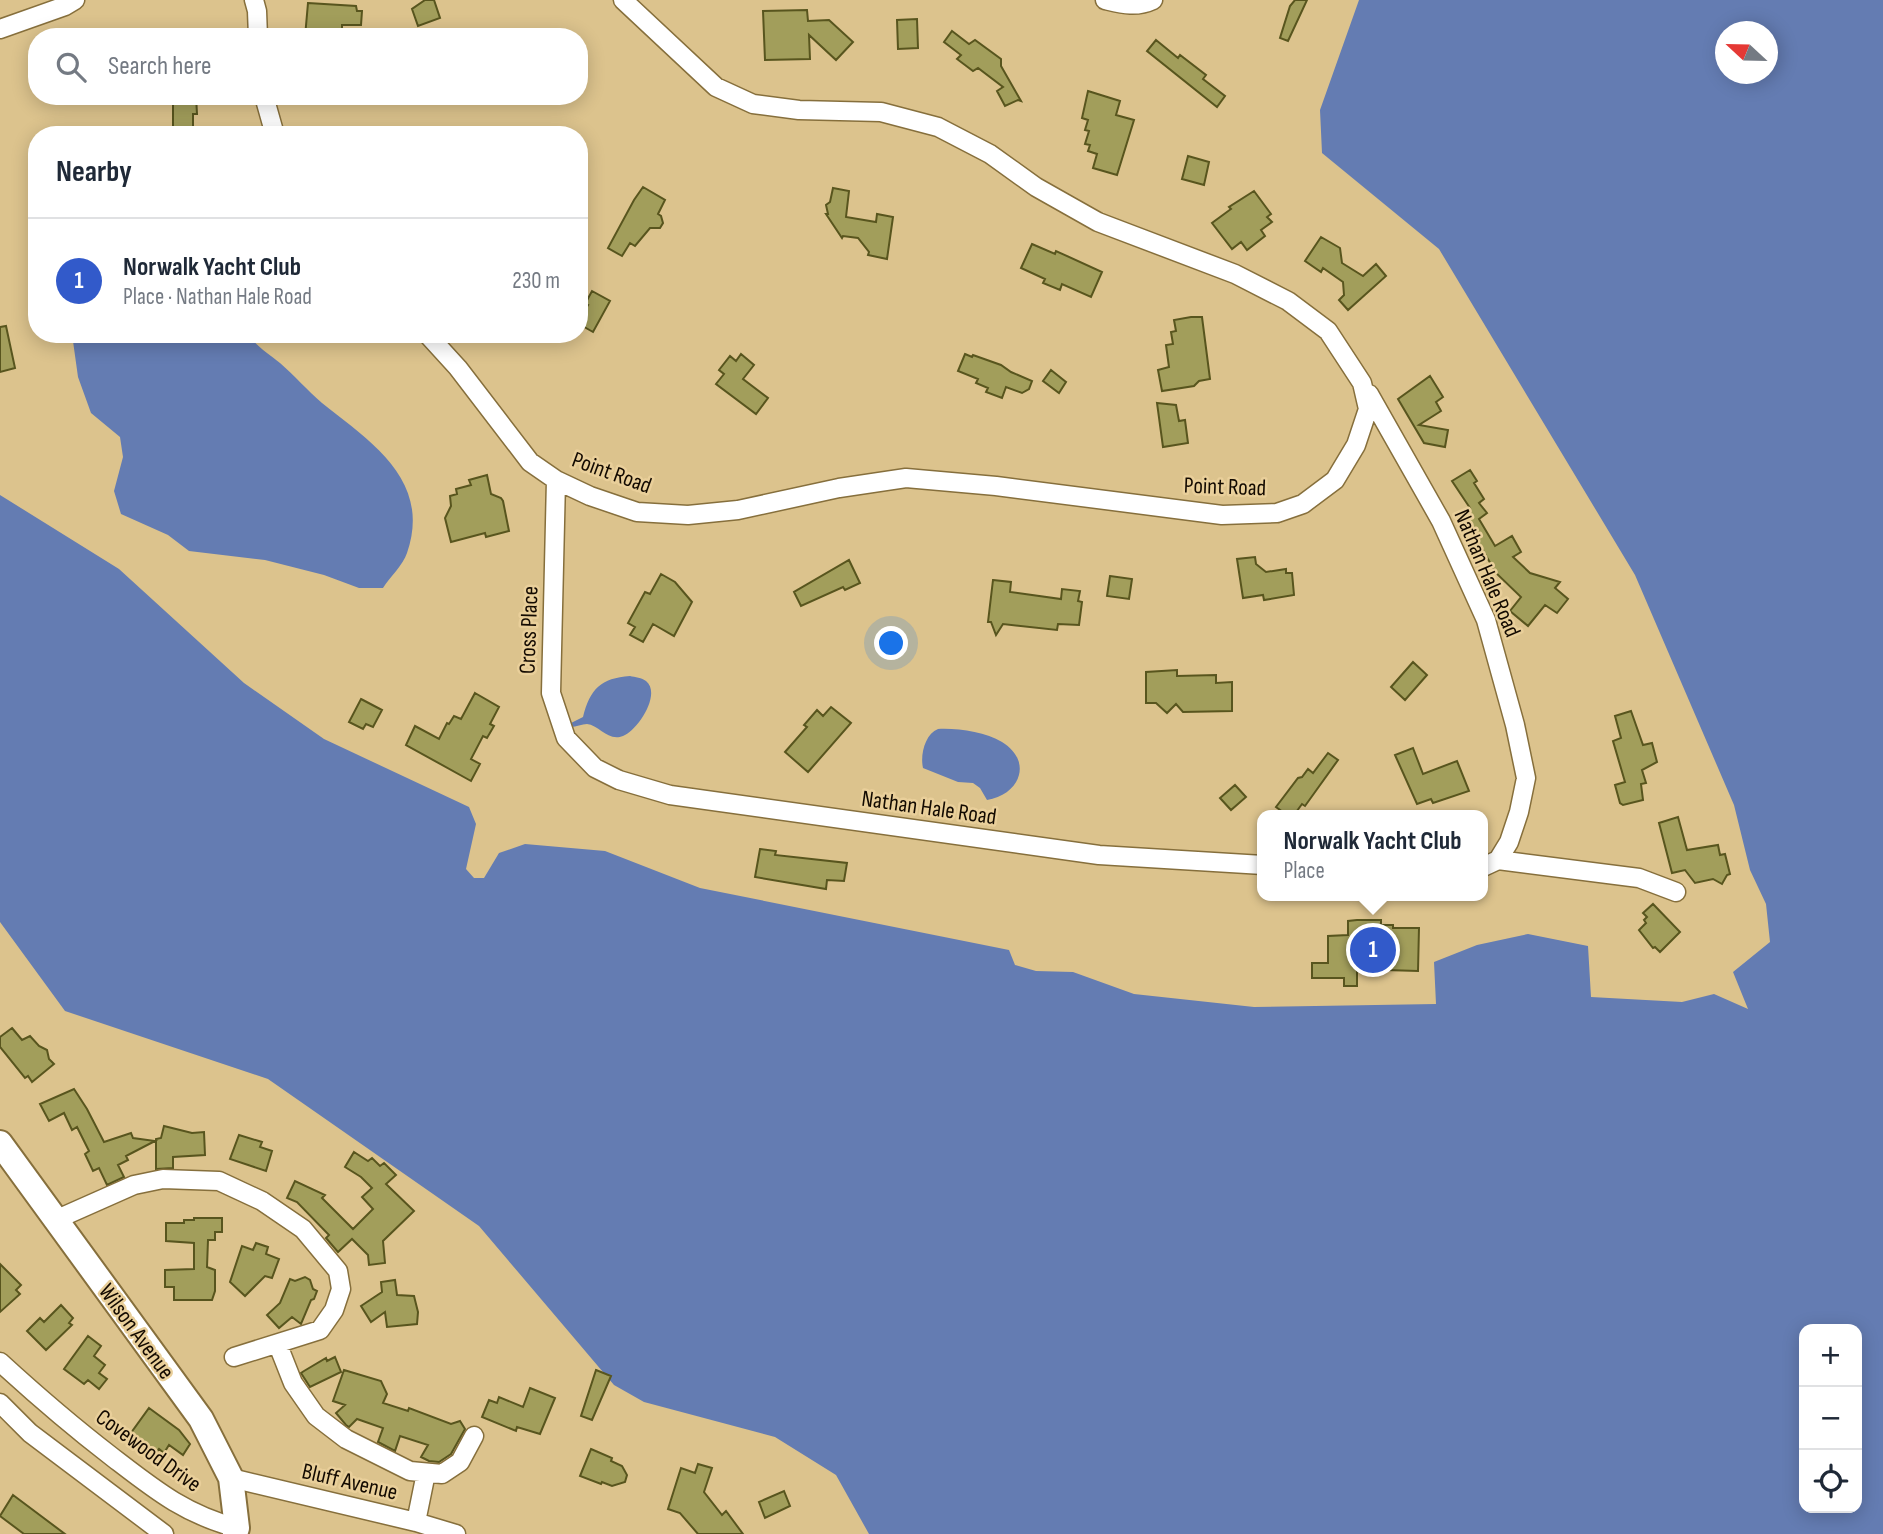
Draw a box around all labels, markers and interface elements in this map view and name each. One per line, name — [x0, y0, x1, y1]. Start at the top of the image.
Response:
north arrow — [1715, 21, 1778, 84]
search box — [28, 28, 588, 105]
icon: search — [52, 48, 90, 86]
text: Search here — [108, 51, 211, 82]
text: Nearby — [56, 154, 132, 190]
text: Norwalk Yacht Club — [123, 252, 301, 283]
text: 1 — [74, 267, 84, 295]
text: 230 m — [512, 267, 560, 295]
text: Place · Nathan Hale Road — [123, 283, 312, 311]
street label: Point Road — [568, 446, 655, 500]
street label: Point Road — [1183, 472, 1267, 502]
street label: Nathan Hale Road — [1448, 505, 1527, 641]
street label: Cross Place — [513, 586, 545, 674]
your location — [874, 626, 908, 660]
street label: Nathan Hale Road — [860, 785, 998, 831]
popup — [1257, 810, 1488, 901]
text: Norwalk Yacht Club — [1284, 826, 1461, 857]
text: Place — [1284, 857, 1325, 885]
pin: 1 — [1350, 924, 1396, 976]
street label: Wilson Avenue — [92, 1278, 180, 1385]
map controls — [1799, 1324, 1862, 1513]
button: + — [1799, 1324, 1862, 1387]
button: − — [1799, 1387, 1862, 1450]
street label: Covewood Drive — [90, 1403, 207, 1498]
button: locate — [1799, 1450, 1862, 1513]
street label: Bluff Avenue — [299, 1457, 400, 1507]

